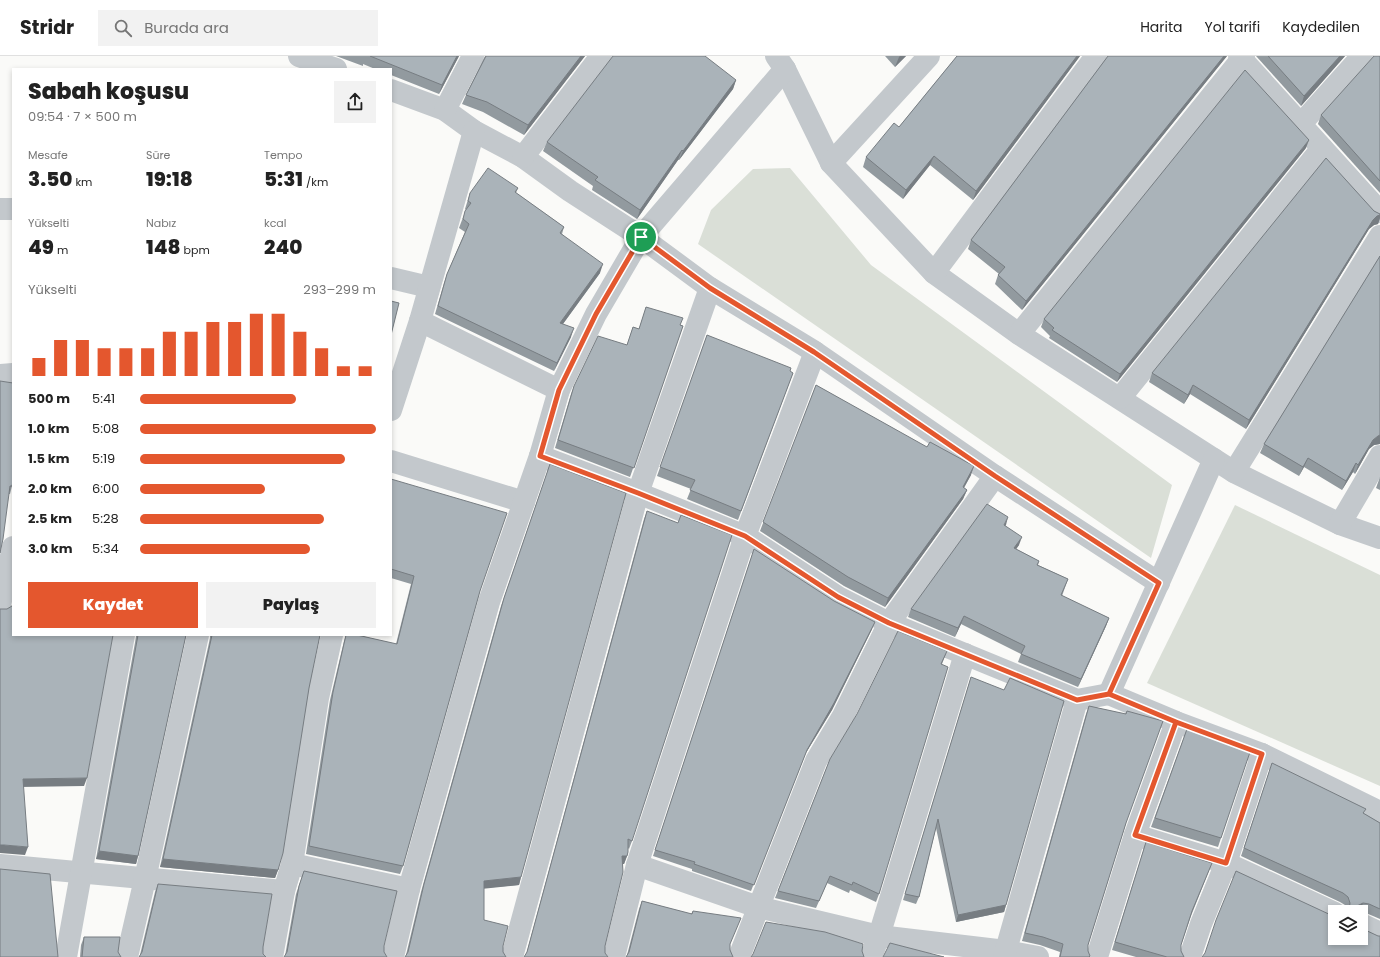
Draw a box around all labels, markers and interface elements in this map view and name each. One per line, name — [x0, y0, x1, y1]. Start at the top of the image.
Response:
search box — [98, 10, 378, 46]
text: Stridr — [20, 14, 74, 41]
icon: search — [112, 17, 134, 39]
text: Burada ara — [144, 17, 229, 38]
text: Harita — [1140, 17, 1183, 37]
text: Yol tarifi — [1205, 17, 1260, 37]
text: Kaydedilen — [1282, 17, 1360, 37]
text: Sabah koşusu — [28, 76, 189, 107]
button: share — [334, 81, 376, 123]
text: 09:54 · 7 × 500 m — [28, 107, 137, 126]
text: Mesafe — [28, 147, 68, 163]
text: Süre — [146, 147, 170, 163]
text: Tempo — [264, 147, 303, 163]
text: 3.50 — [28, 165, 72, 193]
text: 19:18 — [146, 165, 193, 193]
text: 5:31 — [264, 165, 303, 193]
text: km — [72, 174, 92, 190]
text: /km — [303, 174, 328, 190]
text: Yükselti — [28, 215, 69, 231]
text: Nabız — [146, 215, 176, 231]
text: kcal — [264, 215, 286, 231]
pin — [624, 220, 658, 254]
icon: arrive — [630, 226, 652, 248]
text: 49 — [28, 233, 54, 261]
text: 148 — [146, 233, 181, 261]
text: 240 — [264, 233, 302, 261]
text: m — [54, 242, 68, 258]
text: bpm — [181, 242, 210, 258]
text: Yükselti — [28, 280, 77, 299]
text: 293–299 m — [303, 280, 376, 299]
text: 500 m — [28, 389, 70, 408]
text: 5:41 — [92, 389, 115, 408]
text: 1.0 km — [28, 419, 70, 438]
text: 5:08 — [92, 419, 119, 438]
text: 1.5 km — [28, 449, 70, 468]
text: 5:19 — [92, 449, 115, 468]
text: 2.0 km — [28, 479, 72, 498]
text: 6:00 — [92, 479, 119, 498]
text: 2.5 km — [28, 509, 72, 528]
text: 5:28 — [92, 509, 119, 528]
text: 3.0 km — [28, 539, 73, 558]
text: 5:34 — [92, 539, 119, 558]
button: Kaydet — [28, 582, 198, 628]
button: Paylaş — [206, 582, 376, 628]
map controls — [1328, 905, 1368, 945]
button: layers — [1328, 905, 1368, 945]

